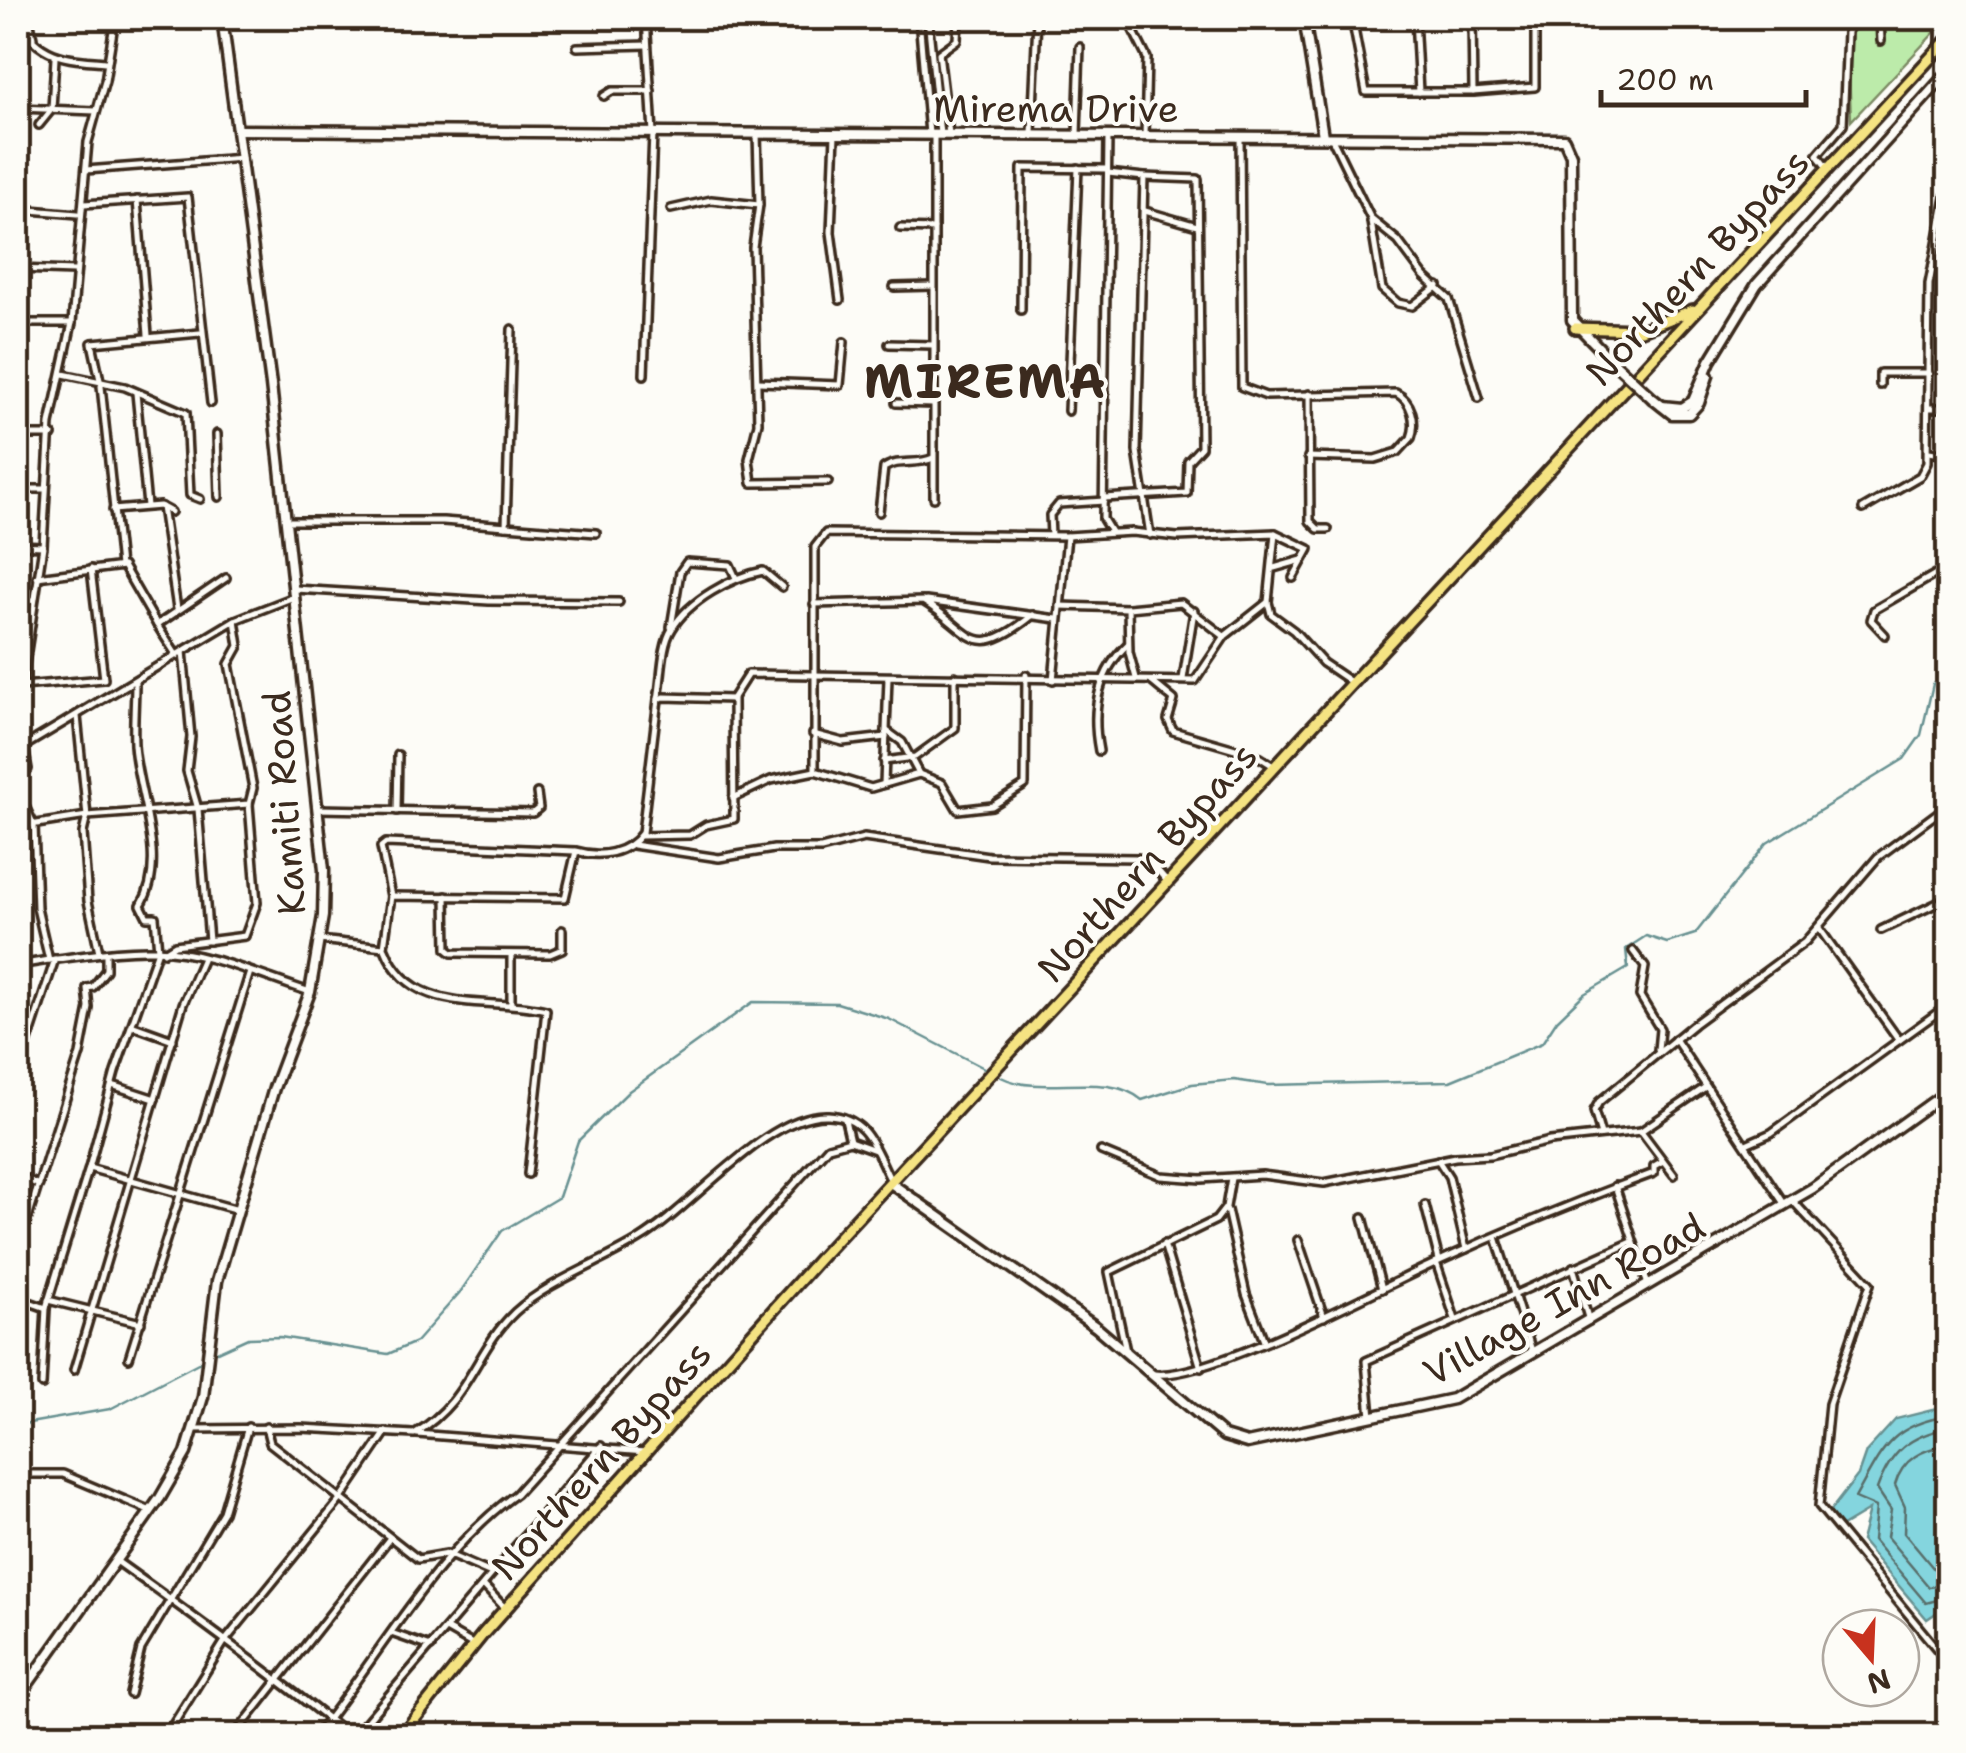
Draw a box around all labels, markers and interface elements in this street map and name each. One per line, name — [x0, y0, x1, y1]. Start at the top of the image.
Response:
scale bar — [1601, 45, 1806, 107]
text: 200 m — [1616, 59, 1714, 100]
street label: Mirema Drive — [933, 83, 1179, 134]
street label: Northern Bypass — [1574, 137, 1820, 397]
district label: MIREMA — [864, 349, 1108, 413]
street label: Kamiti Road — [251, 689, 317, 917]
street label: Northern Bypass — [1025, 731, 1269, 993]
street label: Village Inn Road — [1414, 1200, 1714, 1398]
street label: Northern Bypass — [479, 1329, 723, 1591]
north arrow — [1821, 1608, 1921, 1708]
text: N — [1862, 1660, 1896, 1703]

